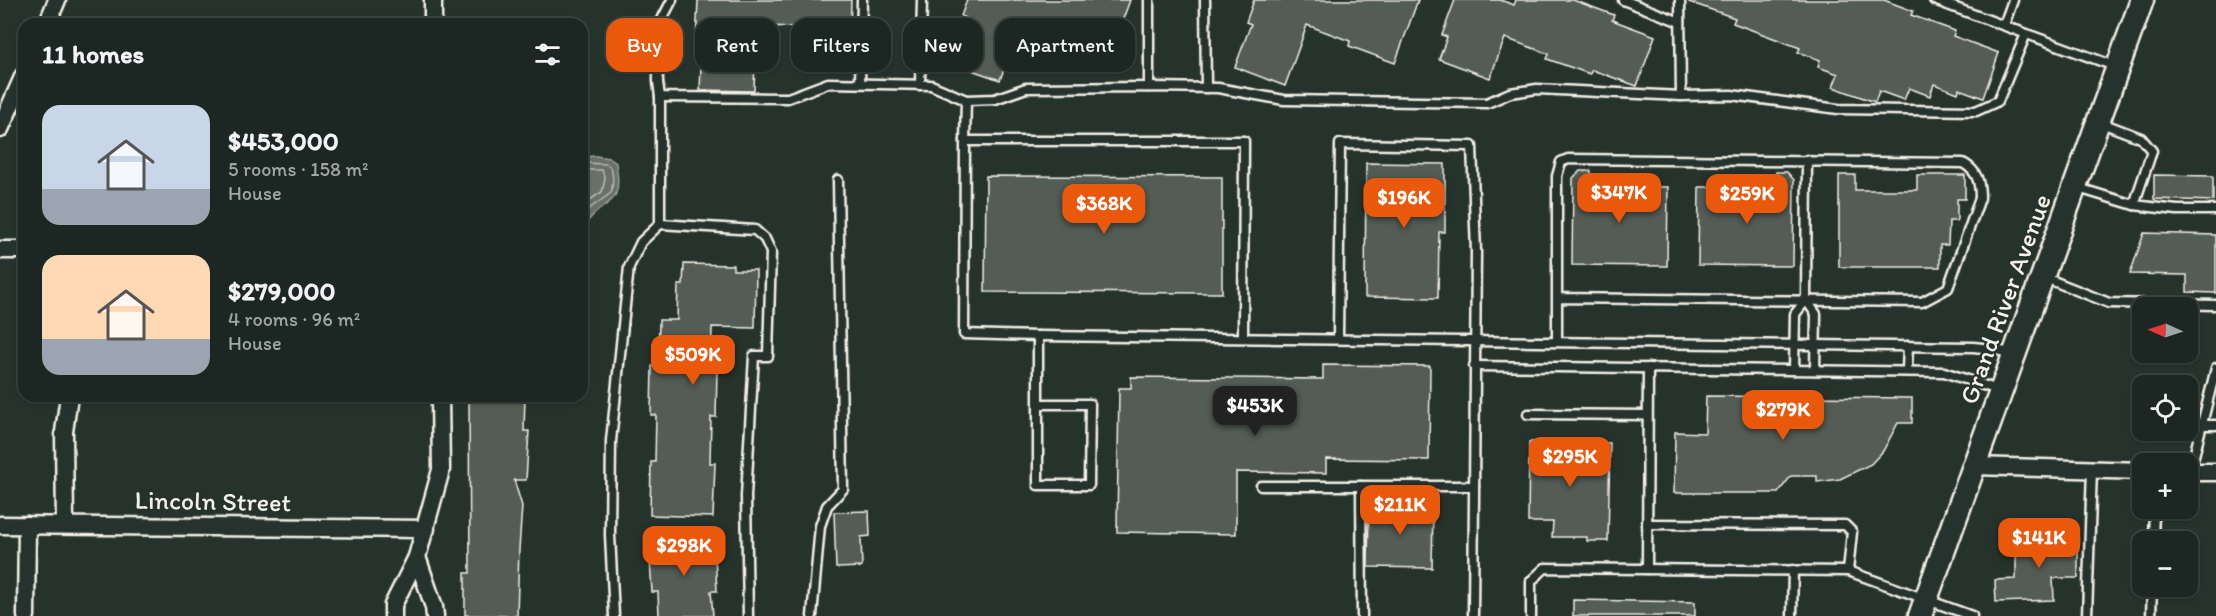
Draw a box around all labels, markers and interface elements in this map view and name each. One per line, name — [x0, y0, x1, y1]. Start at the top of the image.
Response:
chip: Buy — [606, 18, 683, 72]
chip: Rent — [695, 18, 779, 72]
chip: Filters — [791, 18, 891, 72]
chip: New — [903, 18, 983, 72]
chip: Apartment — [995, 18, 1135, 72]
text: 11 homes — [42, 38, 144, 70]
icon: filters — [531, 38, 564, 71]
text: $453,000 — [228, 125, 339, 157]
icon: home — [90, 129, 162, 201]
text: 5 rooms · 158 m² — [228, 157, 369, 181]
pin: $347K — [1577, 173, 1661, 224]
pin: $259K — [1705, 174, 1789, 225]
pin: $196K — [1362, 178, 1446, 229]
text: $347K — [1591, 180, 1647, 204]
text: House — [228, 181, 282, 205]
text: $259K — [1720, 181, 1774, 205]
pin: $368K — [1062, 184, 1146, 235]
text: $196K — [1377, 185, 1431, 209]
street label: Grand River Avenue — [1952, 190, 2058, 408]
text: $368K — [1076, 191, 1132, 215]
text: $279,000 — [228, 275, 336, 307]
icon: home — [90, 279, 162, 351]
north arrow — [2132, 297, 2198, 363]
map controls — [2132, 297, 2198, 597]
text: 4 rooms · 96 m² — [228, 307, 360, 331]
text: House — [228, 331, 282, 355]
pin: $509K — [651, 335, 735, 386]
text: $509K — [665, 342, 721, 366]
button: locate — [2132, 375, 2198, 441]
pin: $453K — [1213, 386, 1297, 437]
pin: $279K — [1741, 390, 1825, 441]
text: $453K — [1227, 393, 1283, 417]
text: $279K — [1756, 397, 1810, 421]
pin: $295K — [1528, 437, 1612, 488]
text: $295K — [1543, 444, 1597, 468]
button: + — [2132, 453, 2198, 519]
street label: Lincoln Street — [134, 484, 292, 518]
pin: $211K — [1358, 485, 1442, 536]
text: $211K — [1374, 492, 1426, 516]
pin: $141K — [1997, 518, 2081, 569]
text: $141K — [2012, 525, 2066, 549]
pin: $298K — [642, 526, 726, 577]
button: − — [2132, 531, 2198, 597]
text: $298K — [657, 533, 711, 557]

